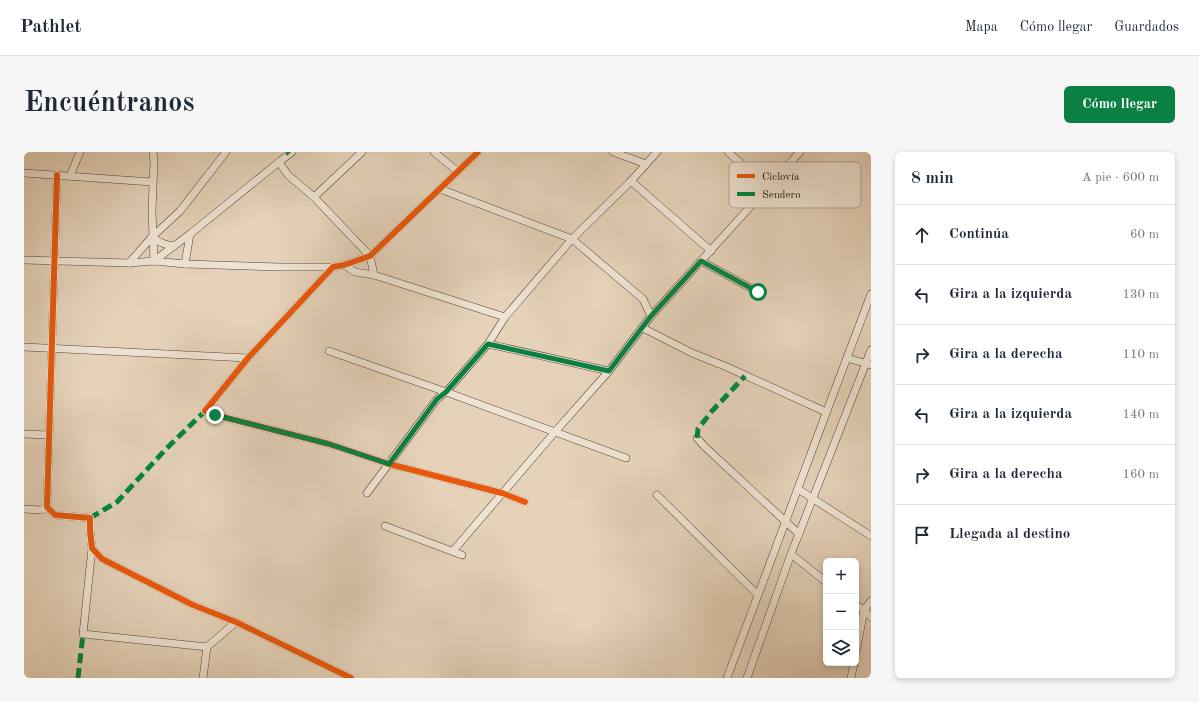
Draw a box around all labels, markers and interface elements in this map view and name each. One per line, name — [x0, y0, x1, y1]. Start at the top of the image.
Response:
text: Pathlet — [20, 18, 81, 37]
text: Mapa — [965, 20, 998, 34]
text: Cómo llegar — [1020, 20, 1092, 34]
text: Guardados — [1114, 20, 1179, 34]
button: Cómo llegar — [1064, 86, 1175, 123]
text: Encuéntranos — [24, 90, 194, 118]
legend — [729, 162, 861, 208]
text: 8 min — [911, 170, 954, 187]
text: A pie · 600 m — [1082, 171, 1159, 184]
text: Ciclovía — [762, 172, 800, 183]
text: Sendero — [762, 190, 801, 201]
icon: ahead — [911, 224, 933, 246]
text: Continúa — [949, 227, 1009, 242]
text: 60 m — [1130, 228, 1159, 241]
route start — [749, 283, 767, 301]
icon: left — [911, 284, 933, 306]
text: Gira a la izquierda — [949, 287, 1072, 302]
text: 130 m — [1122, 288, 1159, 301]
icon: right — [911, 344, 933, 366]
text: Gira a la derecha — [949, 347, 1063, 362]
text: 110 m — [1122, 348, 1159, 361]
icon: left — [911, 404, 933, 426]
route end — [206, 406, 224, 424]
text: Gira a la izquierda — [949, 407, 1072, 422]
text: 140 m — [1122, 408, 1159, 421]
icon: right — [911, 464, 933, 486]
text: Gira a la derecha — [949, 467, 1063, 482]
text: 160 m — [1122, 468, 1159, 481]
icon: arrive — [911, 524, 933, 546]
text: Llegada al destino — [949, 527, 1070, 542]
map controls — [823, 558, 859, 666]
button: + — [823, 558, 859, 594]
button: − — [823, 594, 859, 630]
button: layers — [823, 630, 859, 666]

